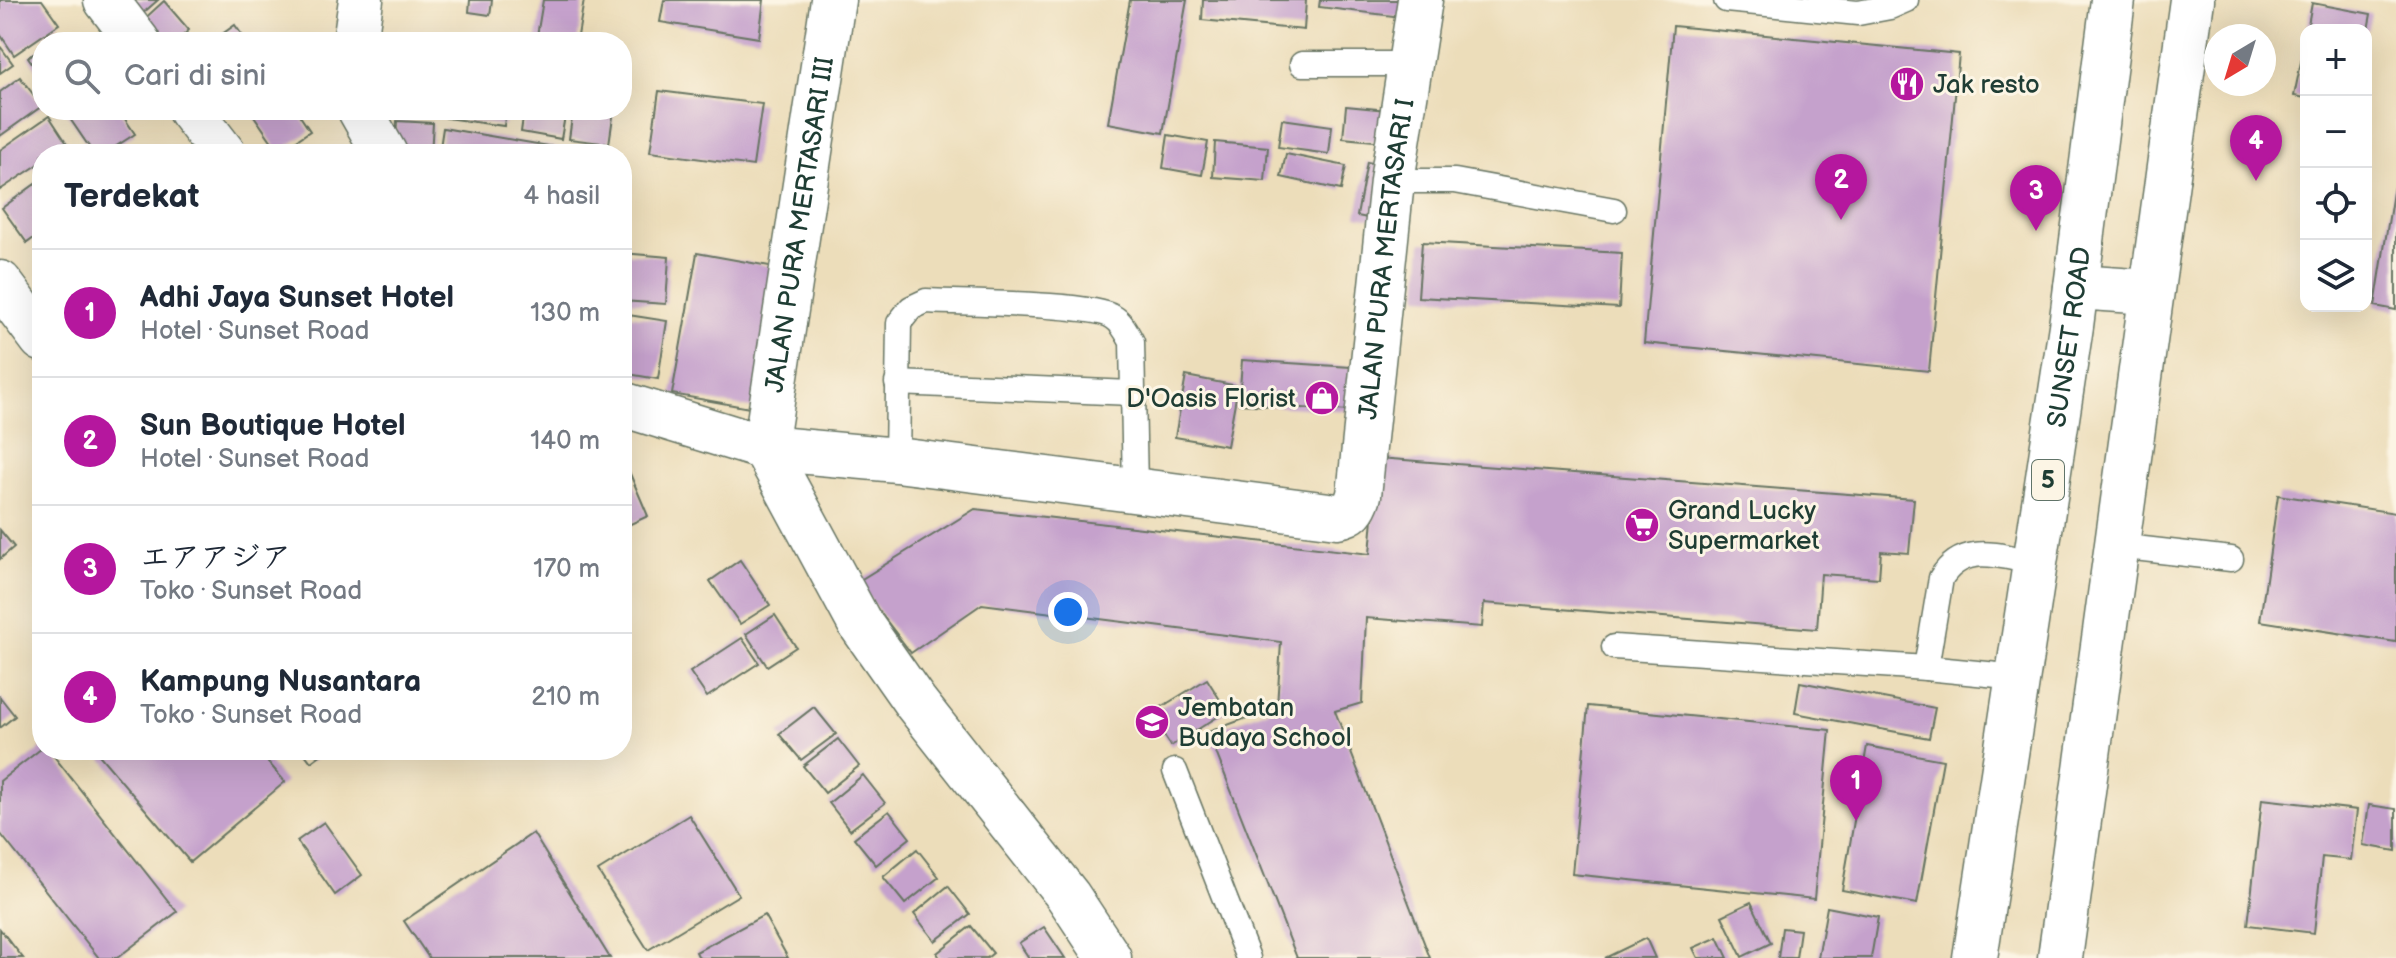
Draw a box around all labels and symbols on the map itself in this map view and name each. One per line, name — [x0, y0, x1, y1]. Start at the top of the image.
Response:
north arrow — [2204, 24, 2276, 96]
street label: JALAN PURA MERTASARI III — [760, 55, 841, 395]
restaurant icon: Jak resto — [1888, 65, 1926, 103]
place label: Jak resto — [1933, 70, 2040, 101]
street label: JALAN PURA MERTASARI I — [1353, 97, 1422, 421]
pin: 4 — [2230, 115, 2282, 181]
pin: 2 — [1815, 154, 1867, 220]
pin: 3 — [2010, 165, 2062, 231]
street label: SUNSET ROAD — [2042, 245, 2098, 430]
shop icon: D'Oasis Florist — [1303, 379, 1341, 417]
place label: D'Oasis Florist — [1126, 384, 1296, 415]
road number: 5 — [2032, 460, 2064, 500]
place label: Grand Lucky Supermarket — [1668, 496, 1819, 557]
supermarket icon: Grand Lucky Supermarket — [1623, 506, 1661, 544]
your location — [1048, 592, 1088, 632]
place label: Jembatan Budaya School — [1178, 693, 1351, 754]
school or university icon: Jembatan Budaya School — [1133, 703, 1171, 741]
pin: 1 — [1830, 755, 1882, 821]

